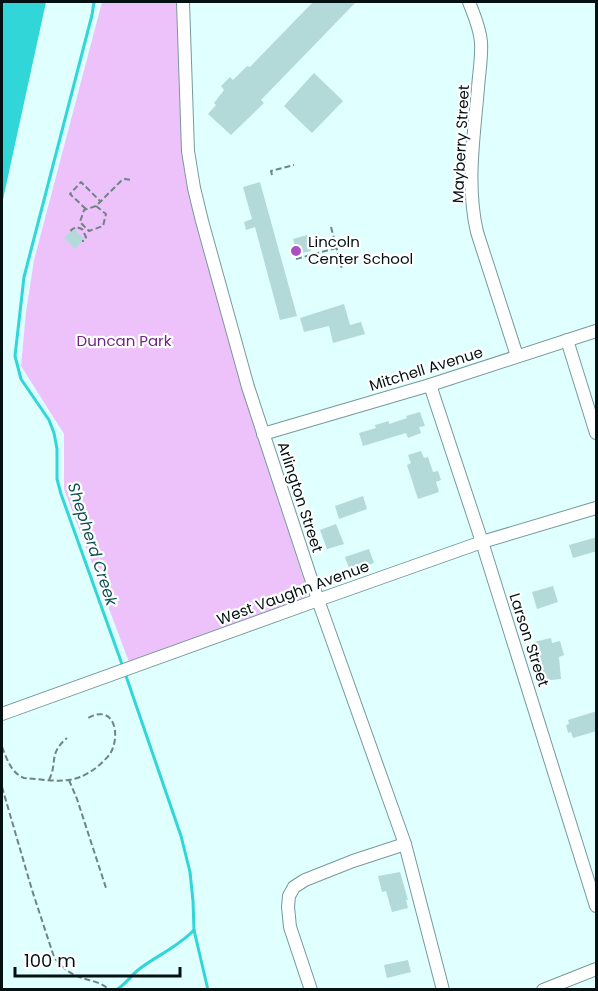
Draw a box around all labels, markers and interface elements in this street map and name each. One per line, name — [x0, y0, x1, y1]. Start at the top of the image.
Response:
street label: Mayberry Street — [447, 84, 474, 204]
place label: Lincoln Center School — [308, 231, 413, 269]
marker: Lincoln Center School — [289, 244, 303, 258]
park label: Duncan Park — [77, 330, 172, 351]
street label: Mitchell Avenue — [366, 341, 485, 396]
street label: Arlington Street — [273, 439, 328, 555]
water label: Shepherd Creek — [62, 480, 124, 609]
street label: West Vaughn Avenue — [214, 555, 372, 630]
street label: Larson Street — [504, 590, 554, 689]
scale bar — [15, 940, 180, 978]
text: 100 m — [24, 948, 76, 973]

